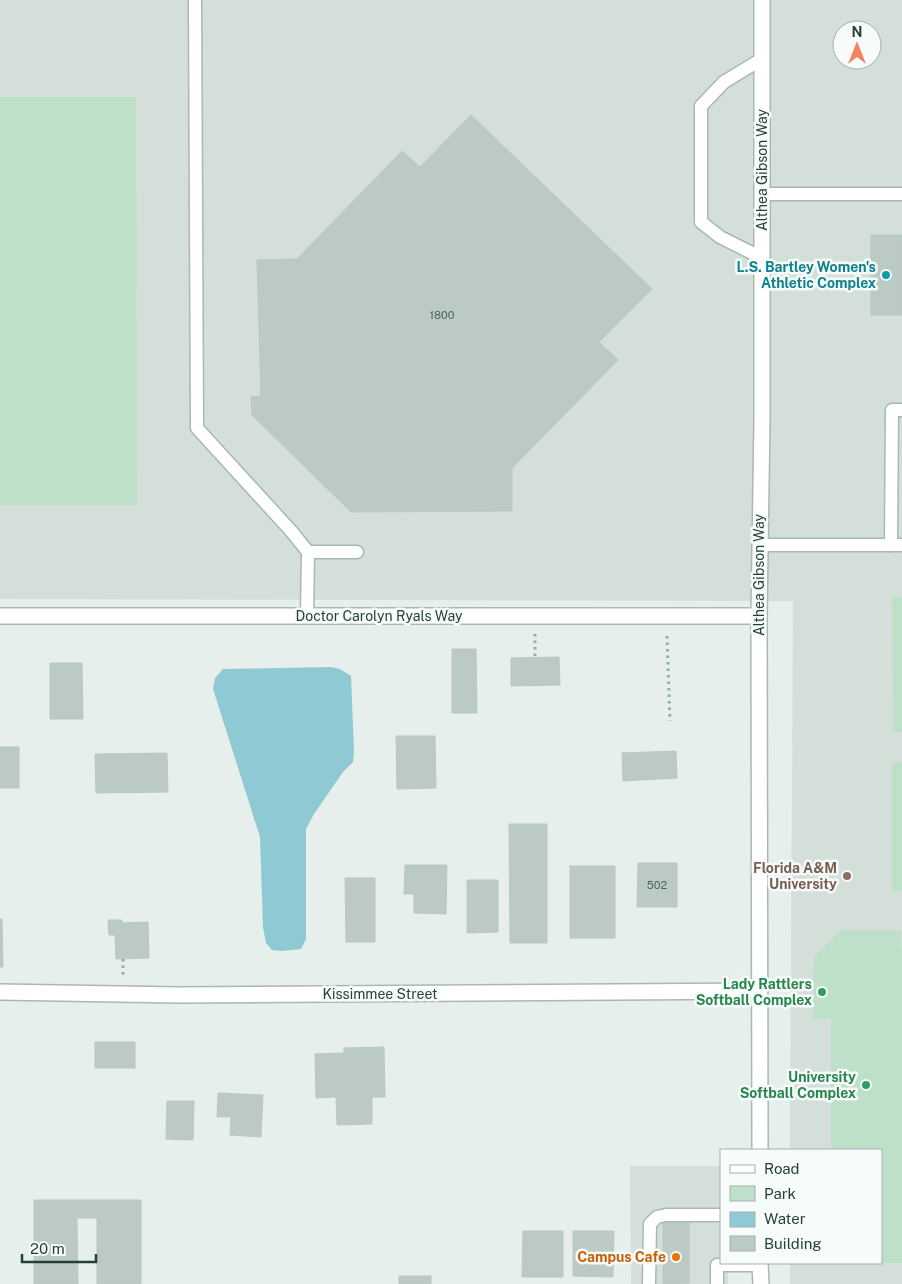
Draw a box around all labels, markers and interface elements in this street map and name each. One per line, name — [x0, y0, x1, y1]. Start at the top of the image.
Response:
north arrow — [832, 20, 882, 70]
text: N — [852, 24, 862, 40]
street label: Althea Gibson Way — [754, 108, 770, 231]
place label: L.S. Bartley Women's Athletic Complex — [736, 259, 876, 291]
marker: L.S. Bartley Women's Athletic Complex — [880, 269, 892, 281]
house number: 1800 — [430, 309, 455, 321]
street label: Althea Gibson Way — [751, 513, 767, 636]
street label: Doctor Carolyn Ryals Way — [296, 608, 463, 624]
place label: Florida A&M University — [753, 860, 837, 892]
marker: Florida A&M University — [841, 870, 853, 882]
house number: 502 — [647, 879, 668, 891]
place label: Lady Rattlers Softball Complex — [696, 976, 812, 1008]
street label: Kissimmee Street — [323, 986, 438, 1002]
marker: Lady Rattlers Softball Complex — [816, 986, 828, 998]
place label: University Softball Complex — [740, 1069, 856, 1101]
marker: University Softball Complex — [860, 1079, 872, 1091]
legend — [720, 1149, 882, 1264]
text: Road — [764, 1160, 800, 1177]
text: Park — [764, 1185, 796, 1202]
text: Water — [764, 1210, 806, 1227]
scale bar — [22, 1232, 96, 1264]
text: Building — [764, 1235, 822, 1252]
text: 20 m — [30, 1240, 65, 1257]
place label: Campus Cafe — [577, 1249, 666, 1265]
marker: Campus Cafe — [670, 1251, 682, 1263]

